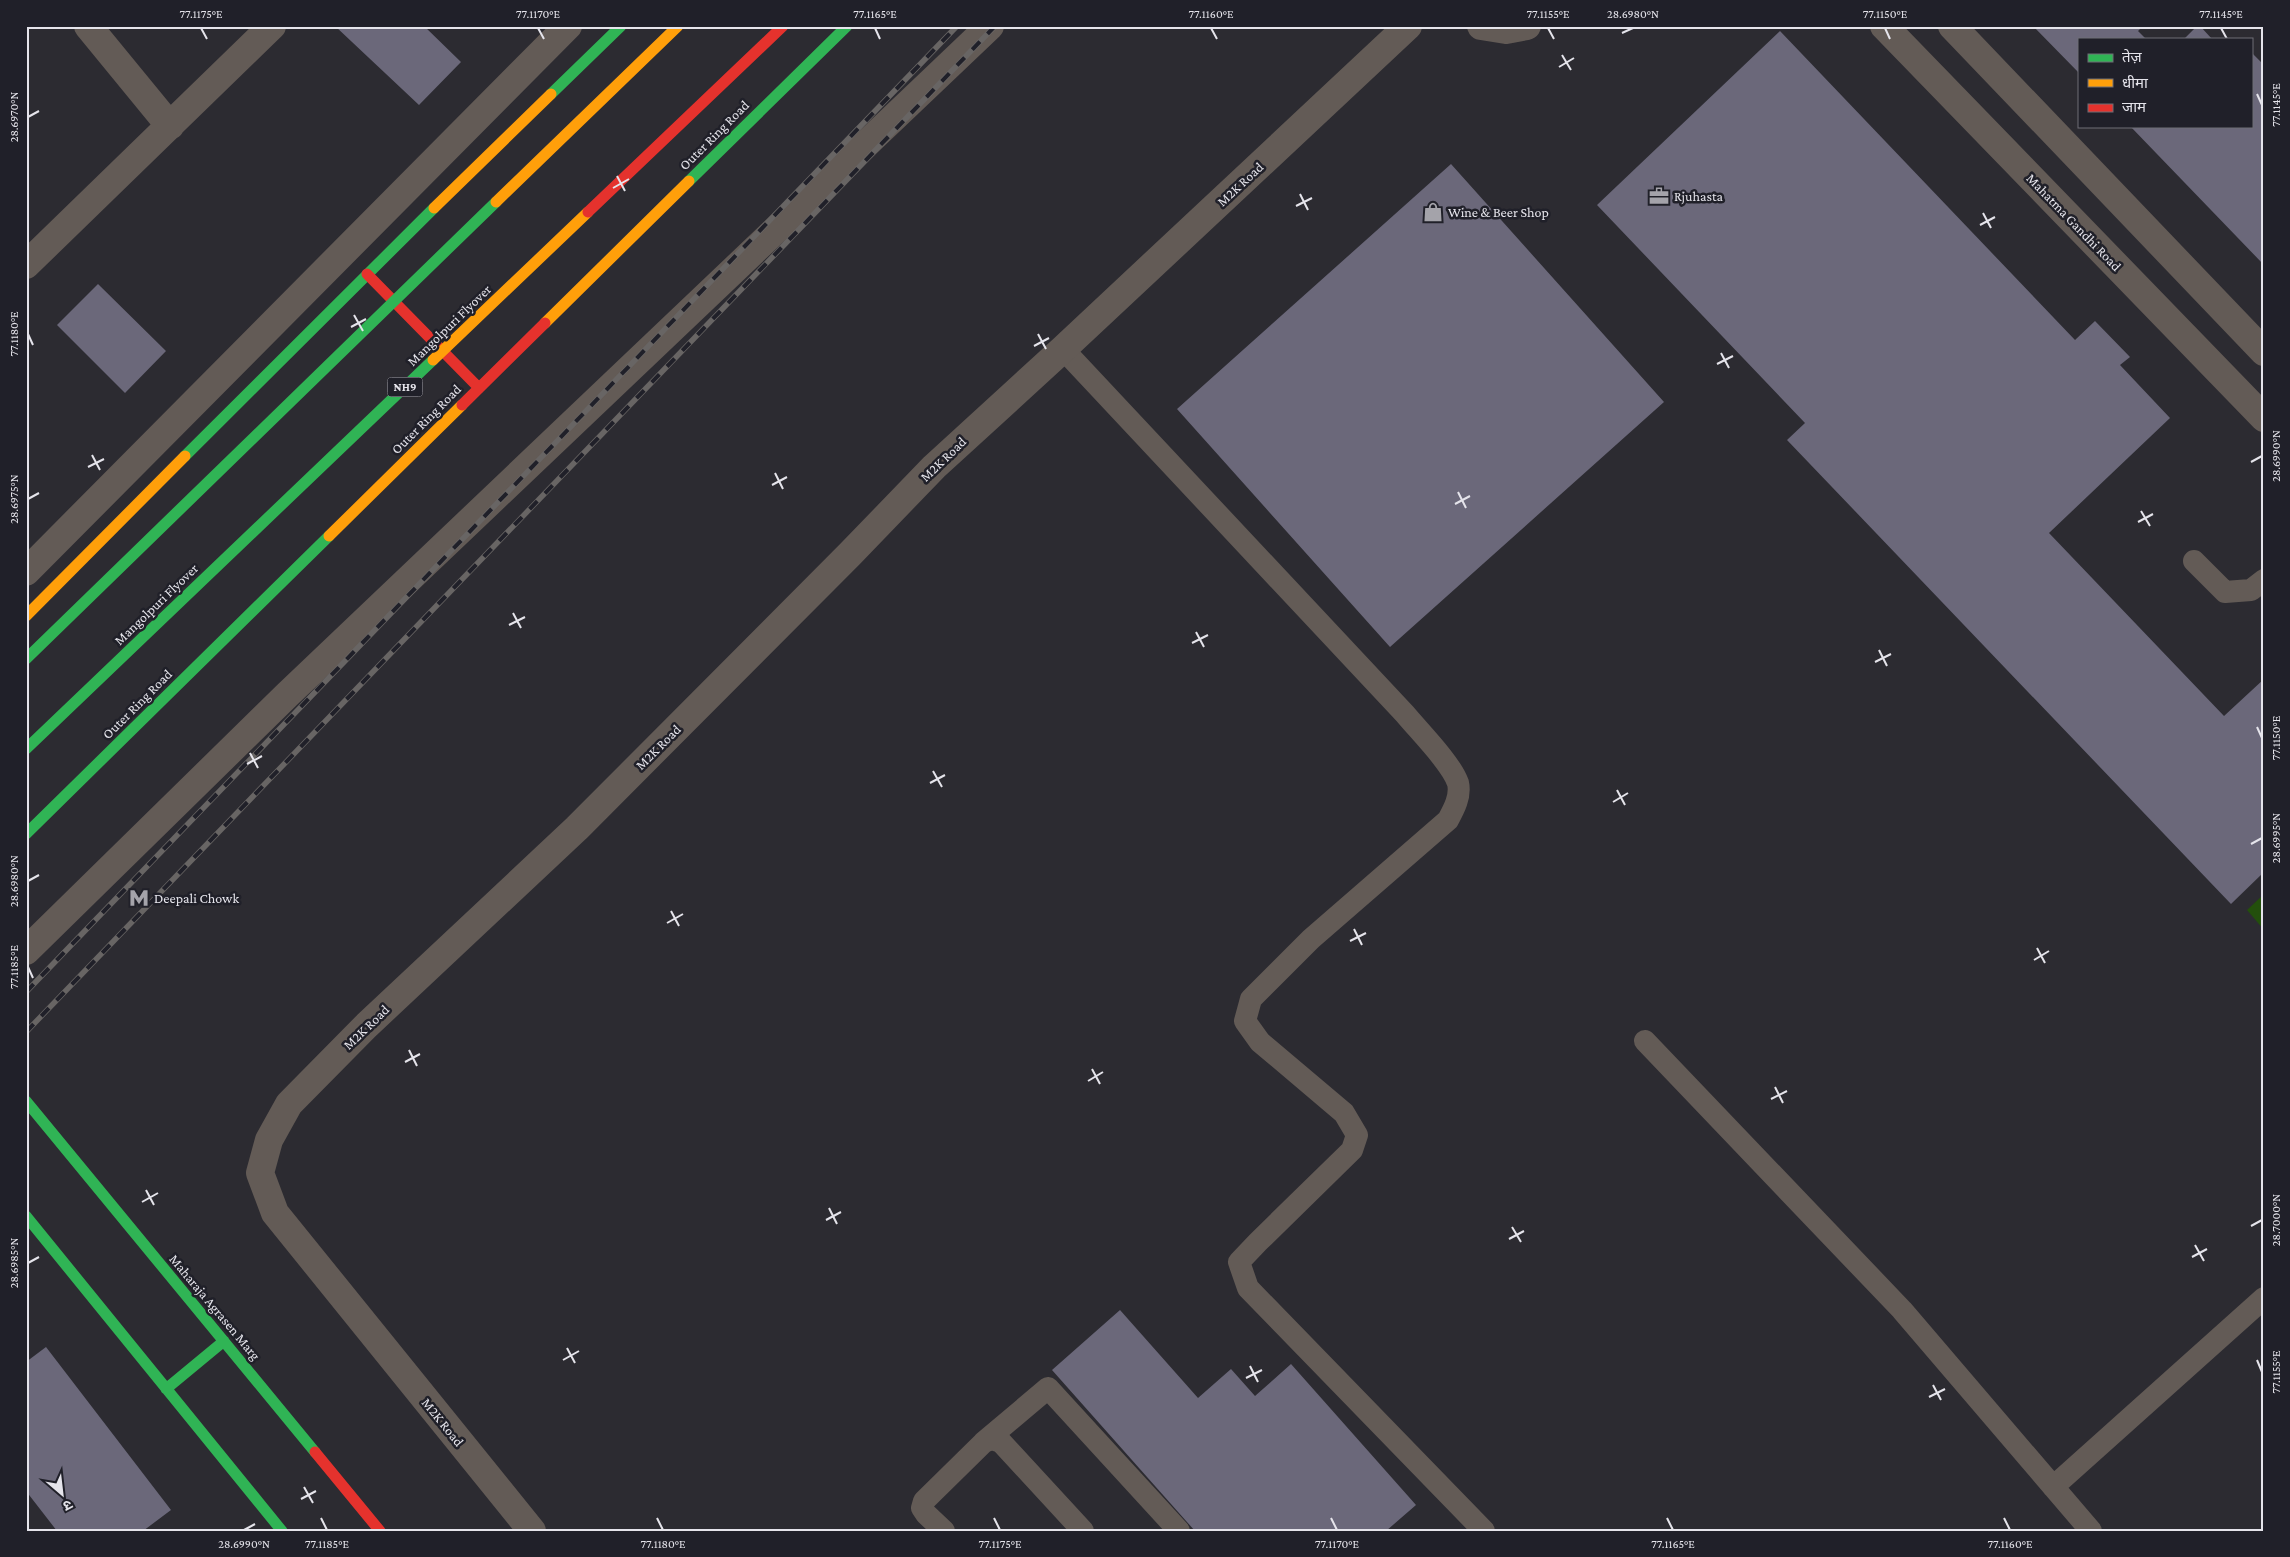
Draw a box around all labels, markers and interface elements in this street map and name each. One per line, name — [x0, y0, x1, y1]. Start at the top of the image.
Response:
text: 77.1175°E — [180, 7, 223, 21]
text: 77.1170°E — [516, 7, 561, 21]
text: 77.1165°E — [853, 7, 897, 21]
text: 77.1160°E — [1189, 7, 1234, 21]
text: 77.1155°E — [1526, 7, 1570, 21]
text: 28.6980°N — [1607, 7, 1659, 21]
text: 77.1150°E — [1863, 7, 1908, 21]
text: 77.1145°E — [2199, 7, 2243, 21]
legend — [2078, 38, 2252, 128]
text: तेज़ — [2122, 48, 2143, 65]
text: धीमा — [2122, 75, 2149, 91]
text: 77.1145°E — [2269, 83, 2283, 127]
text: 28.6970°N — [7, 92, 21, 142]
street label: Outer Ring Road — [676, 96, 753, 173]
text: जाम — [2122, 99, 2147, 115]
street label: M2K Road — [1214, 158, 1267, 209]
street label: Mahatma Gandhi Road — [2023, 170, 2125, 275]
office icon: Rjuhasta — [1648, 185, 1670, 207]
place label: Rjuhasta — [1674, 188, 1724, 205]
shop icon: Wine & Beer Shop — [1422, 201, 1444, 223]
place label: Wine & Beer Shop — [1448, 204, 1549, 220]
street label: Mangolpuri Flyover — [404, 281, 494, 369]
text: 77.1180°E — [7, 311, 21, 357]
road number: NH9 — [388, 378, 422, 397]
street label: Outer Ring Road — [388, 380, 465, 457]
text: 28.6990°N — [2269, 430, 2283, 482]
street label: M2K Road — [917, 433, 970, 485]
text: 28.6975°N — [7, 474, 21, 524]
street label: Mangolpuri Flyover — [111, 560, 201, 648]
street label: Outer Ring Road — [99, 665, 176, 742]
text: 77.1150°E — [2269, 715, 2283, 760]
street label: M2K Road — [632, 721, 684, 773]
text: 28.6995°N — [2269, 813, 2283, 863]
text: 28.6980°N — [7, 855, 21, 907]
metro station icon: Deepali Chowk — [128, 887, 150, 909]
place label: Deepali Chowk — [154, 890, 239, 906]
text: 77.1185°E — [7, 945, 21, 989]
street label: M2K Road — [340, 1001, 393, 1053]
text: 28.7000°N — [2269, 1194, 2283, 1246]
text: 28.6985°N — [7, 1238, 21, 1288]
street label: Maharaja Agrasen Marg — [165, 1251, 264, 1364]
text: 77.1155°E — [2269, 1350, 2283, 1394]
street label: M2K Road — [419, 1395, 468, 1450]
north arrow — [38, 1470, 88, 1520]
text: उ — [60, 1496, 75, 1515]
text: 28.6990°N — [218, 1537, 270, 1551]
text: 77.1185°E — [305, 1537, 349, 1551]
text: 77.1180°E — [640, 1537, 686, 1551]
text: 77.1175°E — [979, 1537, 1022, 1551]
text: 77.1170°E — [1315, 1537, 1360, 1551]
text: 77.1165°E — [1651, 1537, 1695, 1551]
text: 77.1160°E — [1988, 1537, 2033, 1551]

